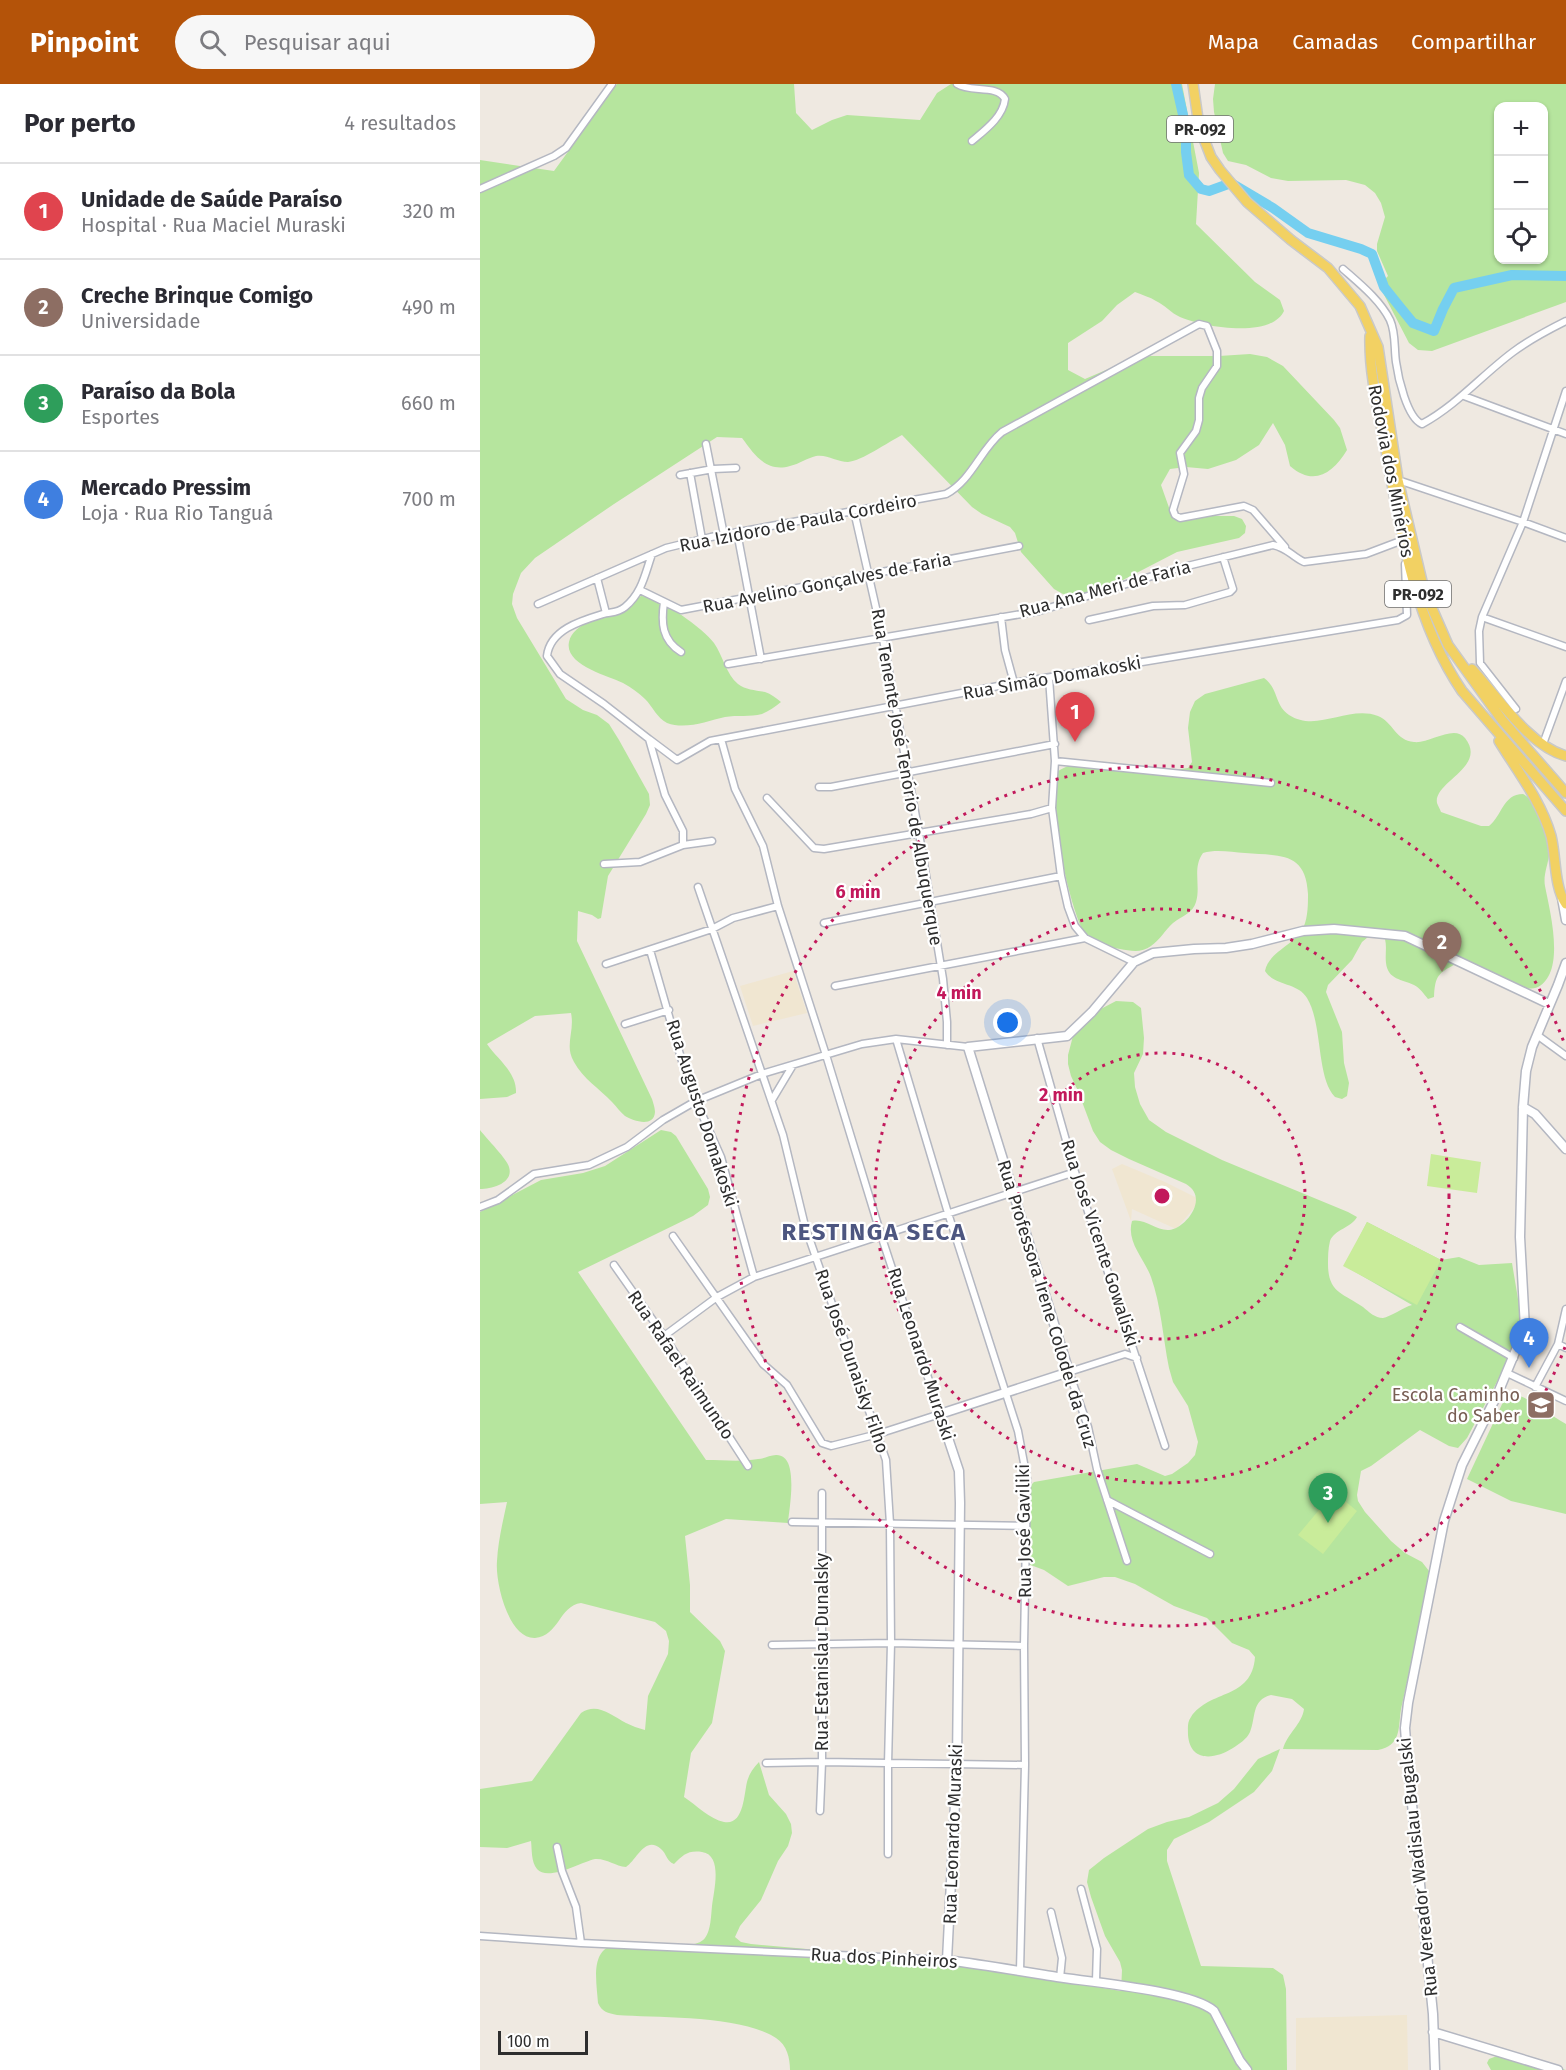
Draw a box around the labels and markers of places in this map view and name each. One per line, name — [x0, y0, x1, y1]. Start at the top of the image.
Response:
pin: 1 — [1056, 692, 1094, 742]
pin: 2 — [1422, 922, 1462, 972]
centre of rings — [1152, 1186, 1172, 1206]
pin: 4 — [1510, 1318, 1548, 1368]
place label: Escola Caminho do Saber — [1392, 1384, 1520, 1427]
school or university icon: Escola Caminho do Saber — [1525, 1389, 1557, 1421]
pin: 3 — [1308, 1474, 1348, 1523]

